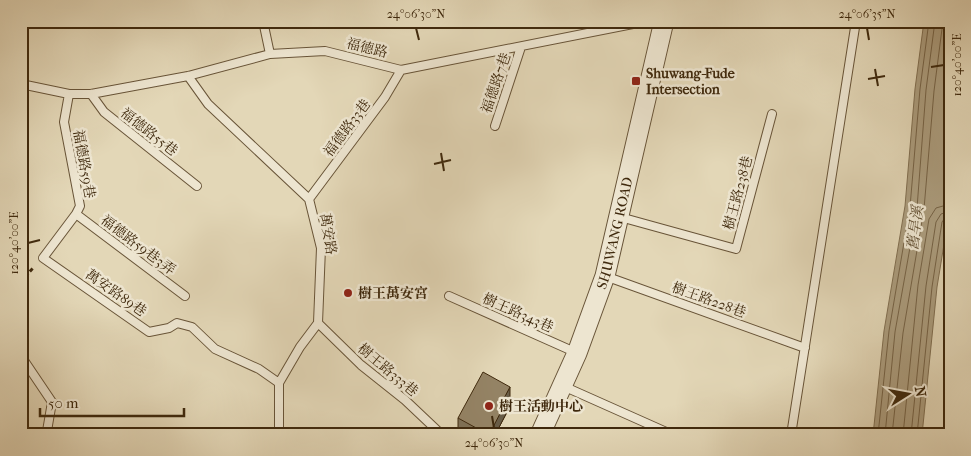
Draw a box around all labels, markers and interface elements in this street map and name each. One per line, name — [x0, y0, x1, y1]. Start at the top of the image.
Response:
text: 24°06'30"N — [387, 7, 445, 21]
text: 24°06'35"N — [838, 7, 896, 21]
text: 120°40'00"E — [950, 34, 964, 96]
street label: 福德路 — [345, 35, 389, 61]
street label: 福德路7巷 — [478, 51, 514, 115]
place label: Shuwang-Fude Intersection — [646, 65, 735, 98]
marker: Shuwang-Fude Intersection — [630, 75, 642, 87]
street label: 福德路33巷 — [320, 96, 374, 160]
street label: 福德路55巷 — [117, 104, 181, 160]
street label: 福德路59巷 — [70, 128, 98, 200]
street label: 樹王路238巷 — [720, 154, 756, 232]
street label: SHUWANG ROAD — [592, 175, 636, 291]
water label: 舊旱溪 — [903, 203, 927, 251]
street label: 福德路59巷3弄 — [97, 211, 179, 279]
text: 120°40'00"E — [7, 212, 21, 274]
street label: 萬安路 — [316, 212, 340, 256]
street label: 萬安路89巷 — [82, 266, 150, 320]
street label: 樹王路228巷 — [670, 279, 748, 321]
place label: 樹王萬安宮 — [358, 285, 428, 302]
marker: 樹王萬安宮 — [342, 287, 354, 299]
street label: 樹王路343巷 — [480, 290, 556, 336]
street label: 樹王路333巷 — [354, 340, 422, 400]
north arrow — [884, 368, 934, 418]
text: N — [911, 385, 930, 399]
scale bar — [40, 386, 184, 418]
text: 50 m — [48, 394, 79, 412]
place label: 樹王活動中心 — [499, 398, 583, 415]
marker: 樹王活動中心 — [483, 400, 495, 412]
text: 24°06'30"N — [465, 436, 523, 450]

